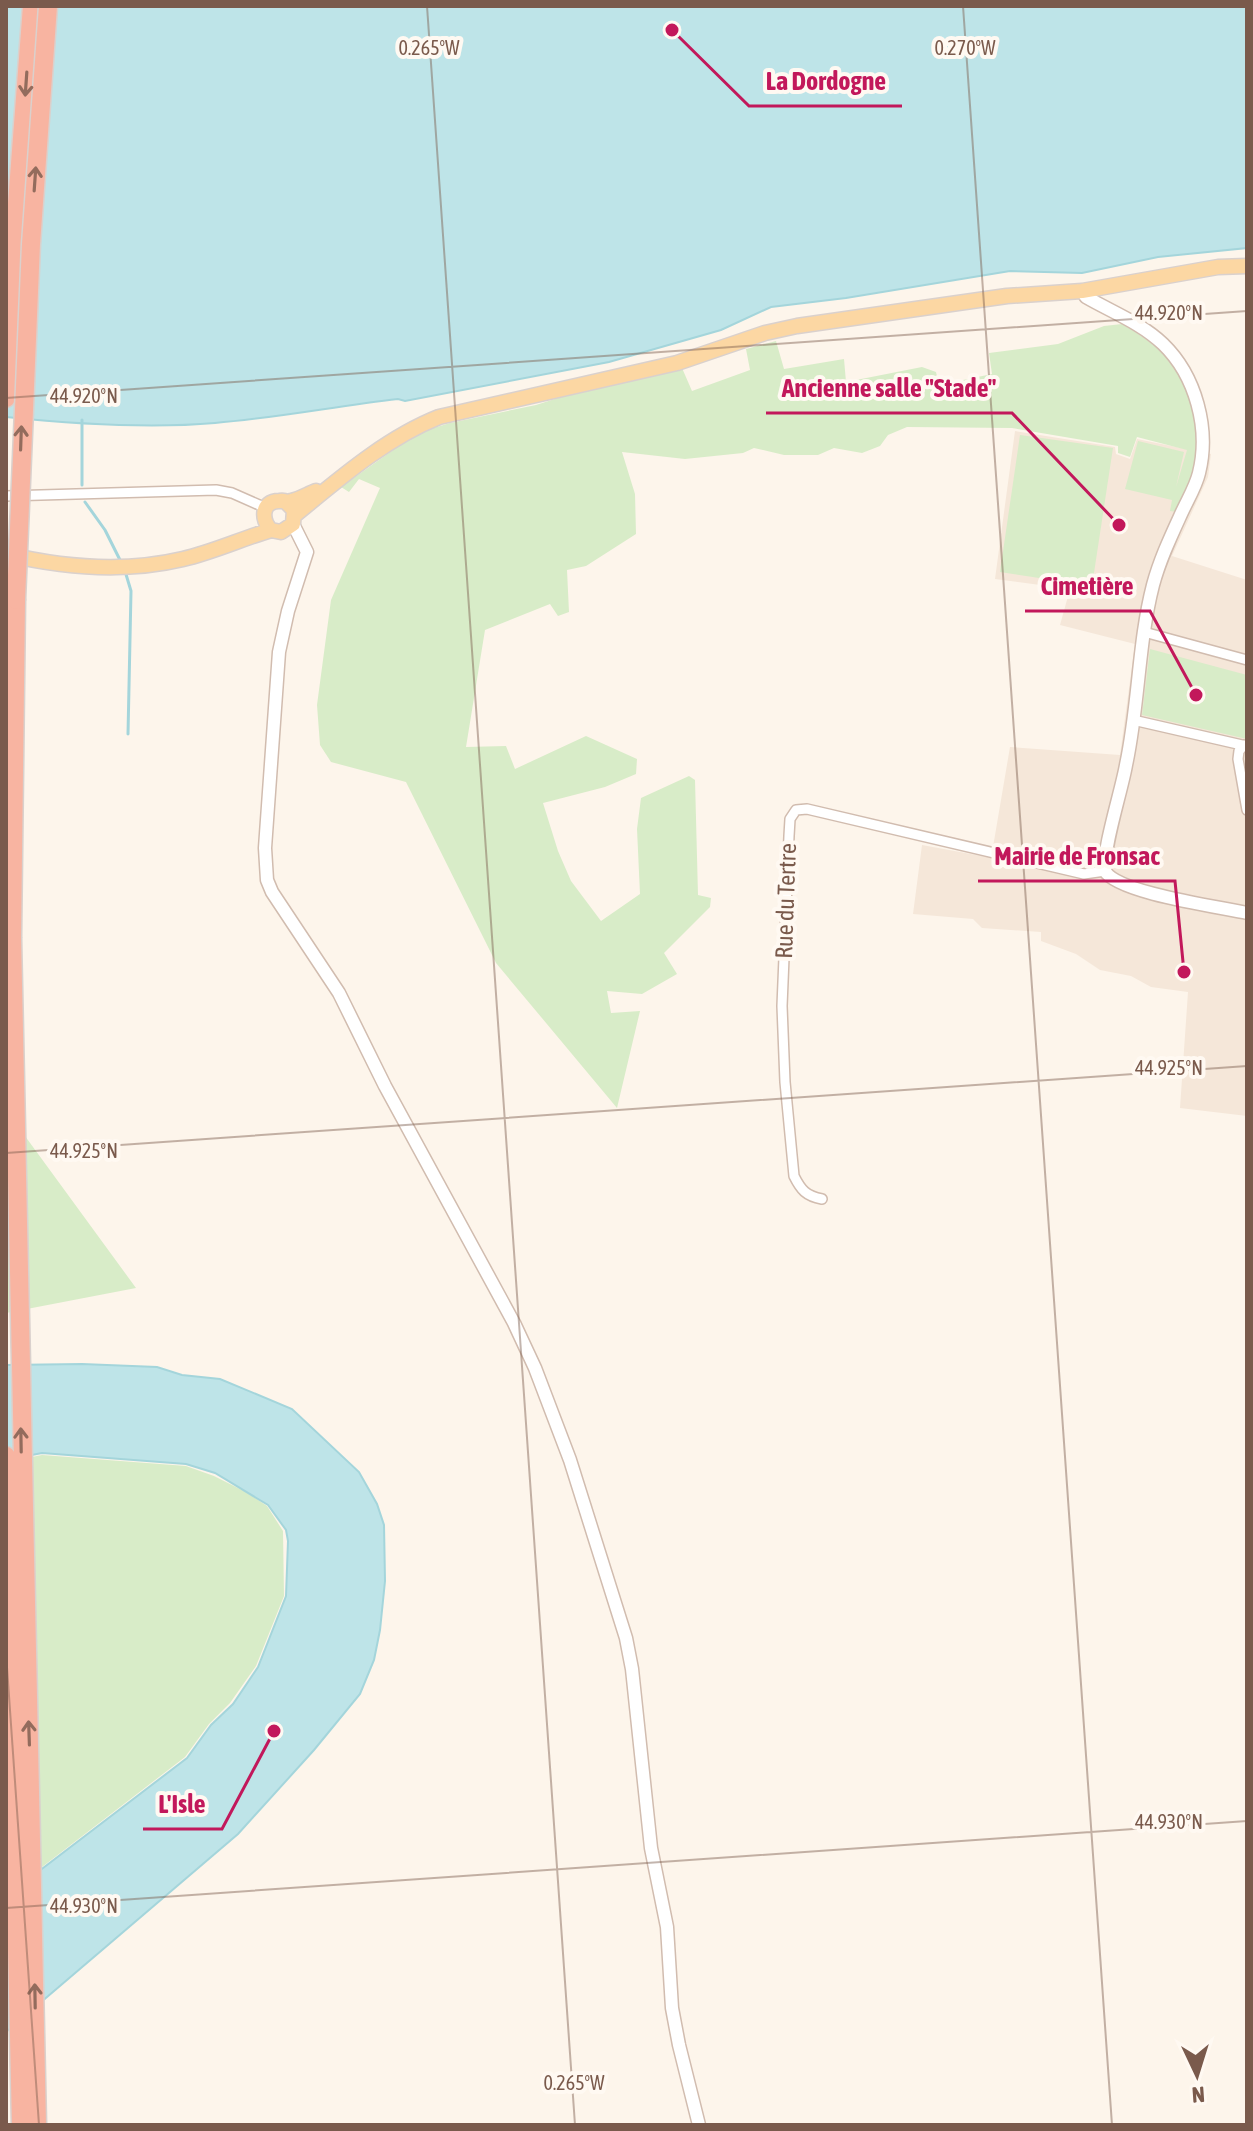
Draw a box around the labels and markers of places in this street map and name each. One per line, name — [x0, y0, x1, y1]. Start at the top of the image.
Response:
callout: La Dordogne — [749, 56, 902, 106]
callout: Ancienne salle "Stade" — [766, 363, 1012, 413]
callout: Cimetière — [1025, 561, 1150, 611]
callout: Mairie de Fronsac — [978, 831, 1175, 881]
callout: L'Isle — [143, 1779, 222, 1829]

